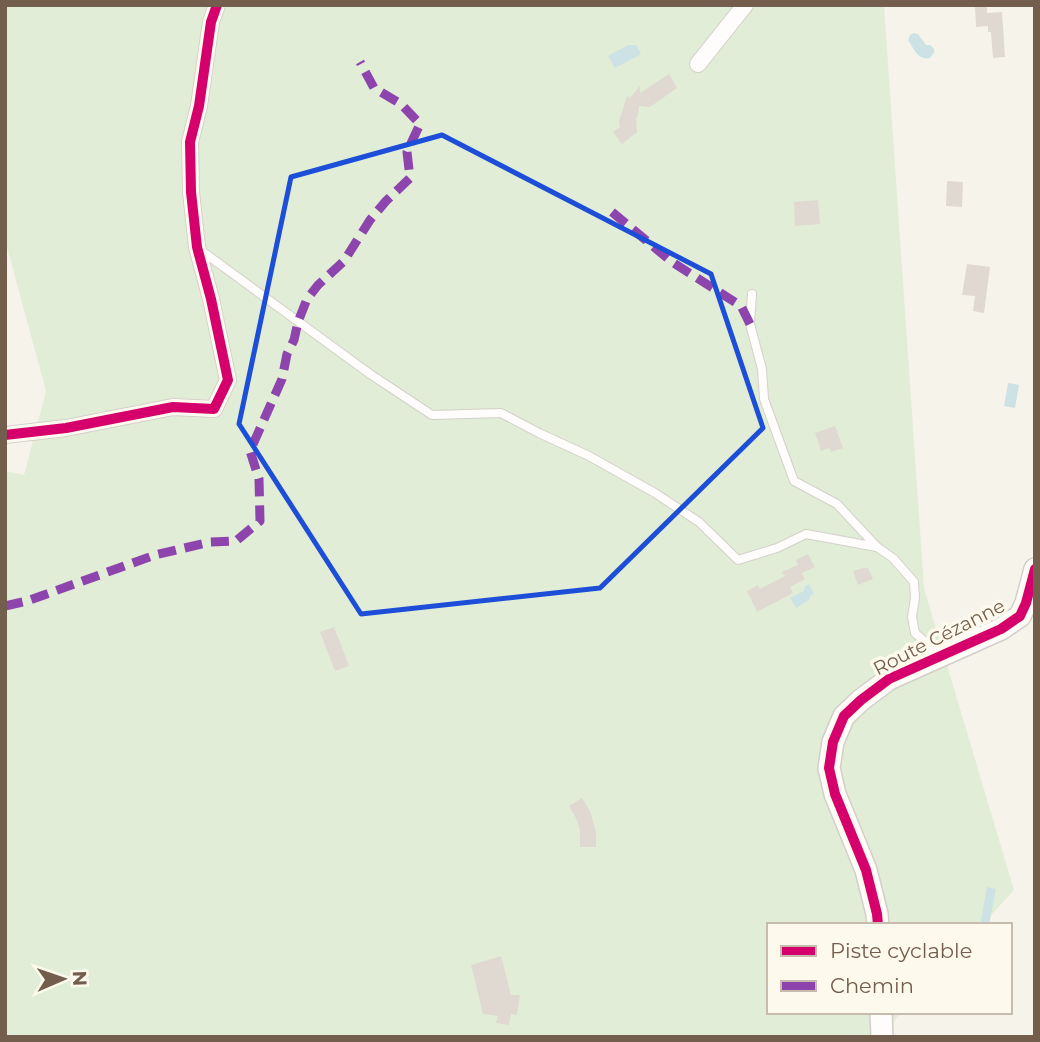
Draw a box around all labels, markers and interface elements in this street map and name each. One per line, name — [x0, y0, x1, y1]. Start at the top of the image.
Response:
street label: Route Cézanne — [869, 594, 1009, 680]
legend — [767, 923, 1012, 1014]
text: Piste cyclable — [830, 938, 972, 963]
north arrow — [28, 944, 98, 1014]
text: N — [68, 970, 91, 987]
text: Chemin — [830, 973, 914, 998]

